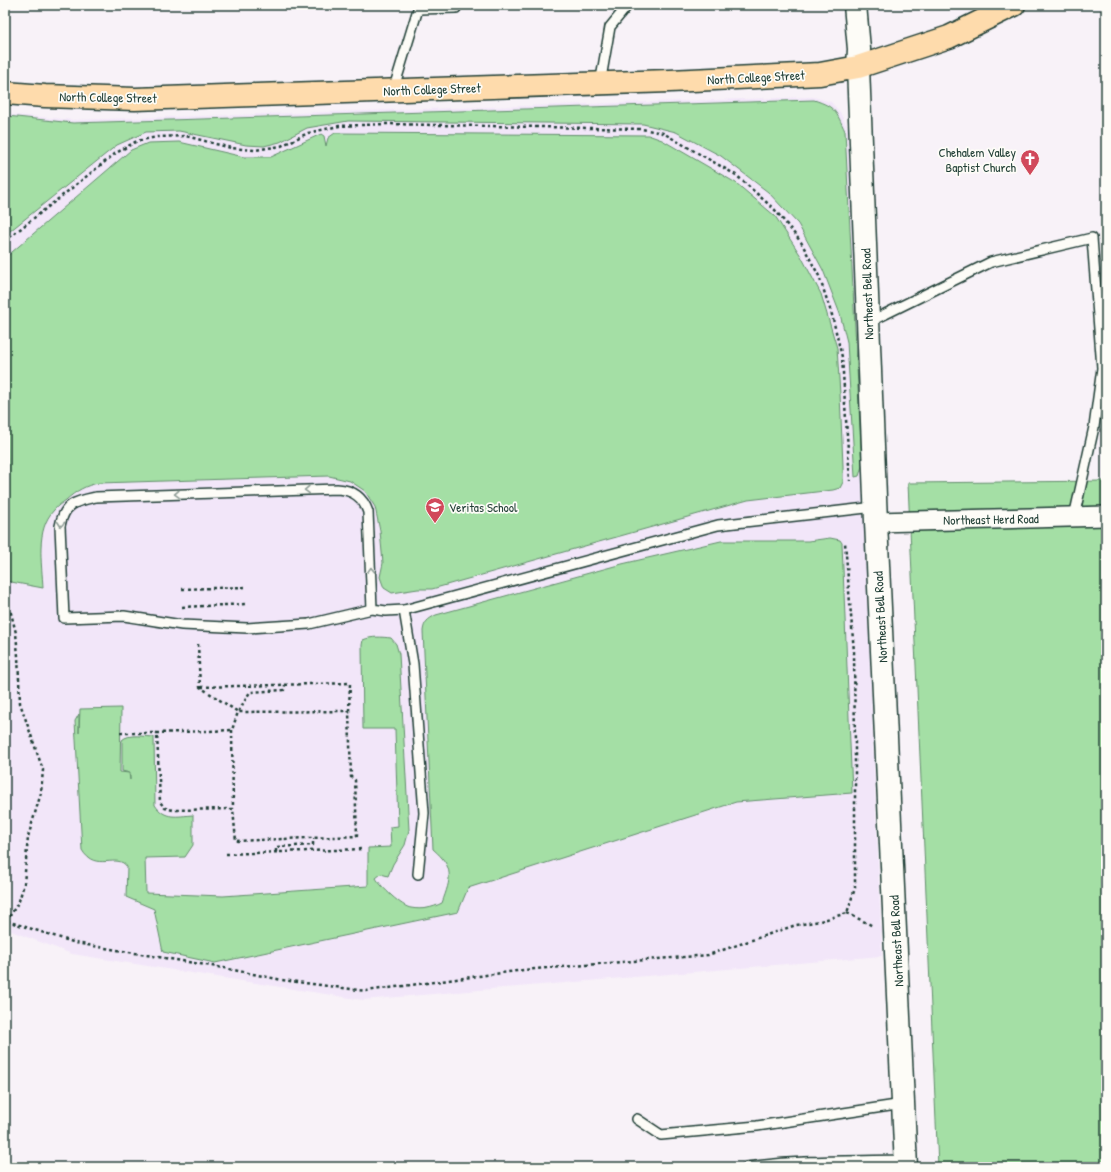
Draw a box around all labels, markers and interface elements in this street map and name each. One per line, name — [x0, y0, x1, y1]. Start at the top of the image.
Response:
street label: North College Street — [707, 65, 806, 89]
street label: North College Street — [383, 78, 482, 100]
street label: North College Street — [59, 87, 157, 107]
place label: Chehalem Valley Baptist Church — [939, 143, 1017, 176]
church icon: Chehalem Valley Baptist Church — [1019, 148, 1041, 176]
street label: Northeast Bell Road — [856, 248, 878, 340]
one-way arrow — [304, 486, 310, 494]
one-way arrow — [174, 490, 180, 498]
school or university icon: Veritas School — [424, 496, 446, 524]
place label: Veritas School — [449, 498, 518, 516]
street label: Northeast Herd Road — [943, 509, 1039, 529]
one-way arrow — [57, 521, 66, 527]
one-way arrow — [366, 567, 375, 573]
street label: Northeast Bell Road — [869, 571, 891, 663]
street label: Northeast Bell Road — [885, 895, 907, 987]

